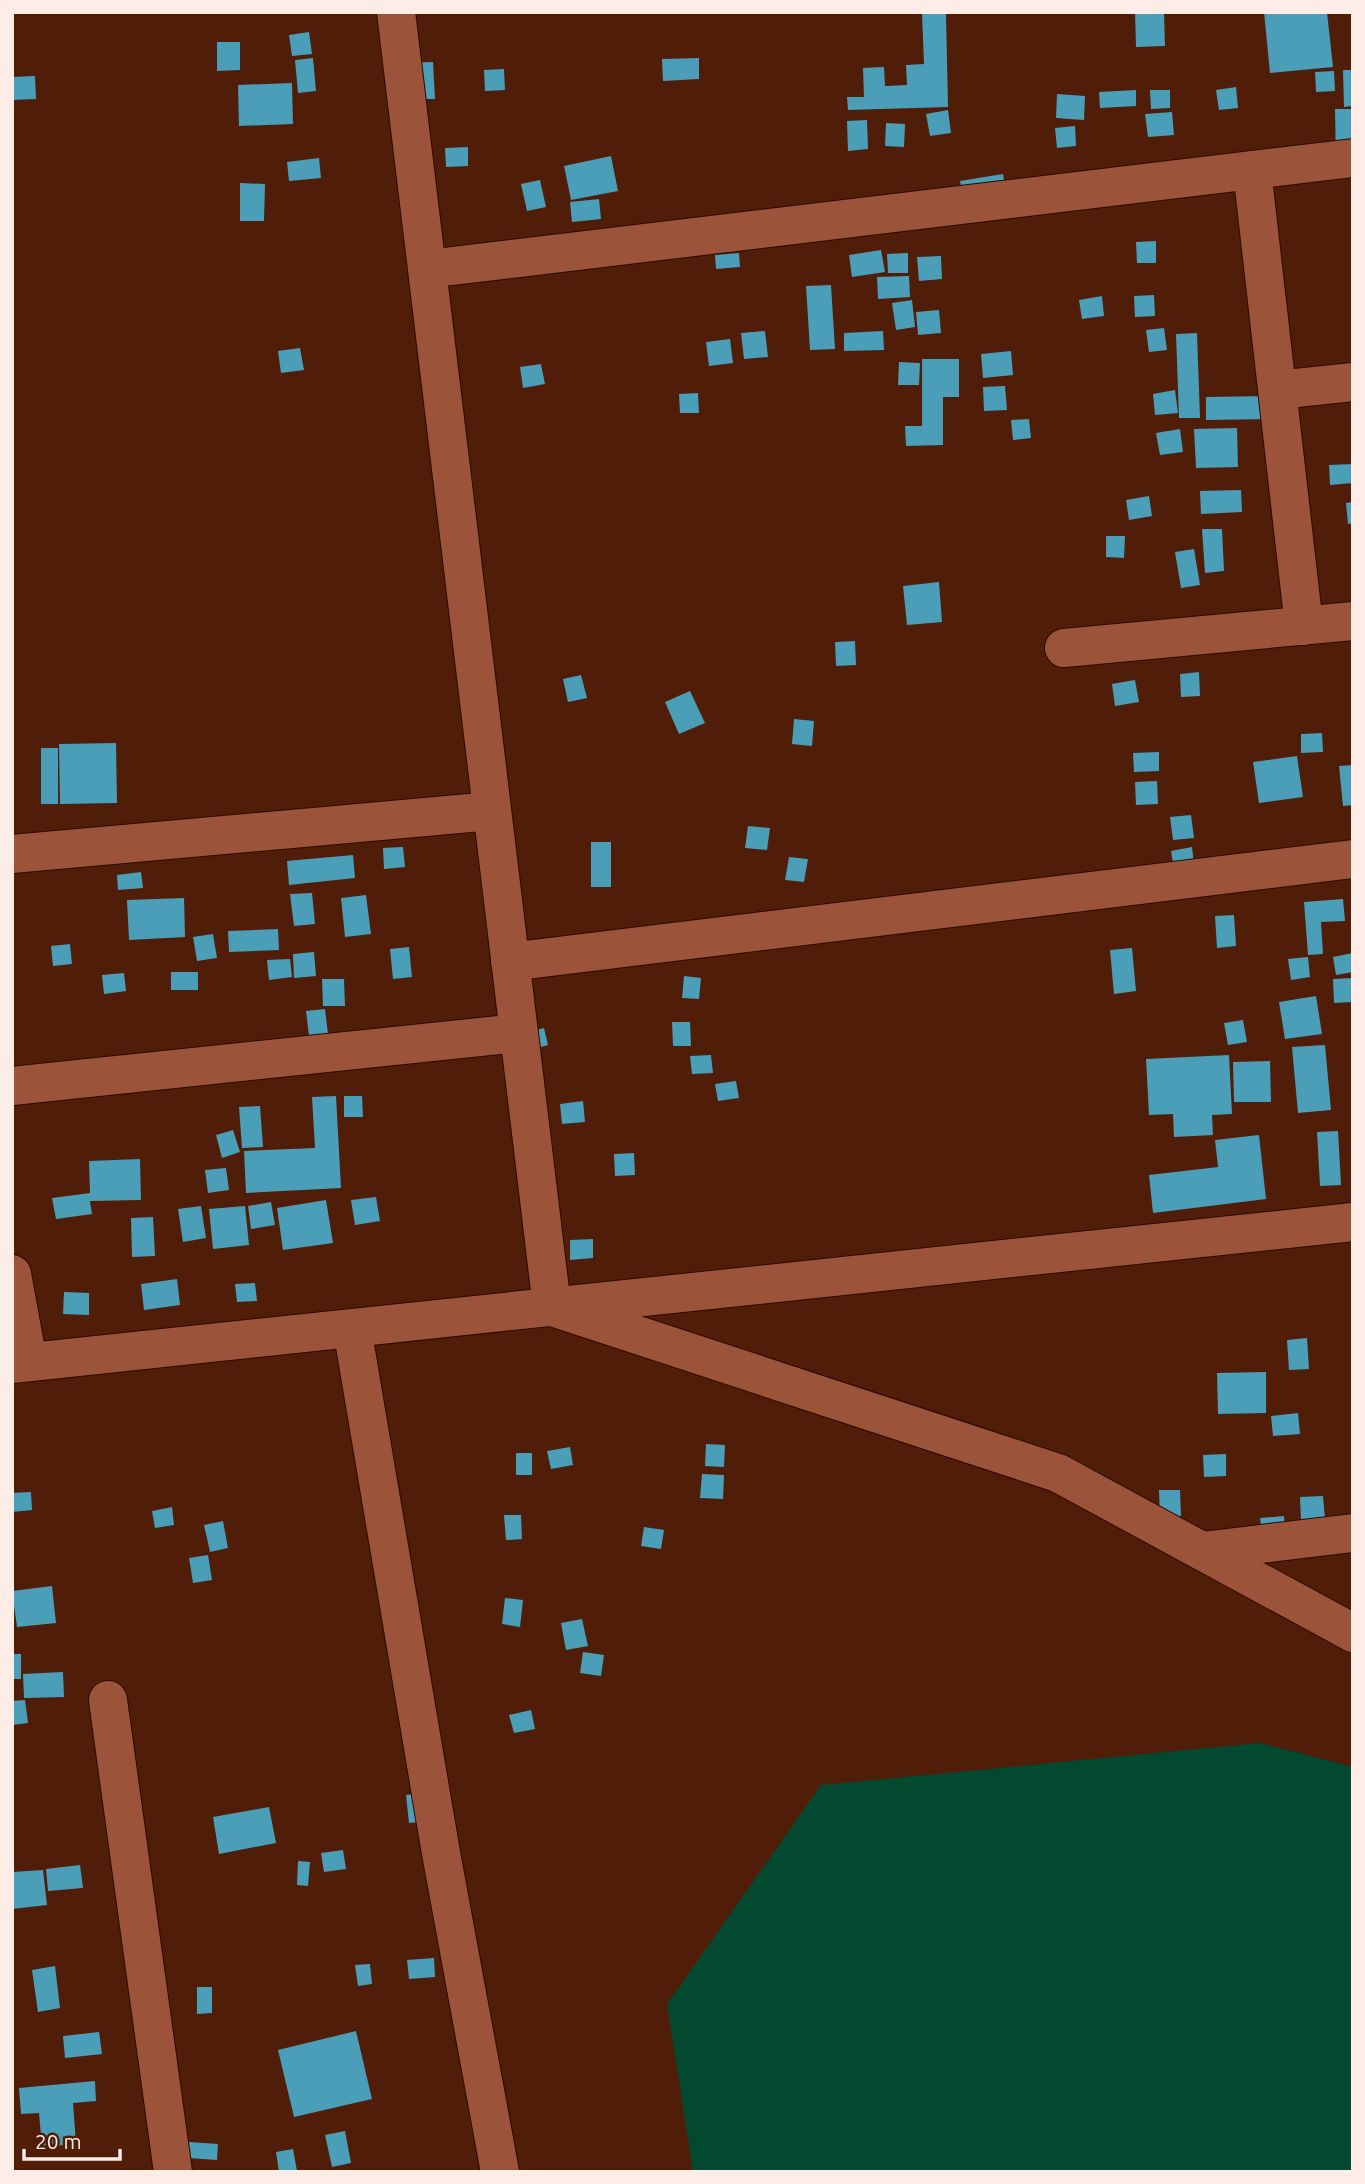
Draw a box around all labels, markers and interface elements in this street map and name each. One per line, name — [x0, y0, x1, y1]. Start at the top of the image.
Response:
scale bar — [24, 2118, 121, 2162]
text: 20 m — [35, 2129, 82, 2153]

